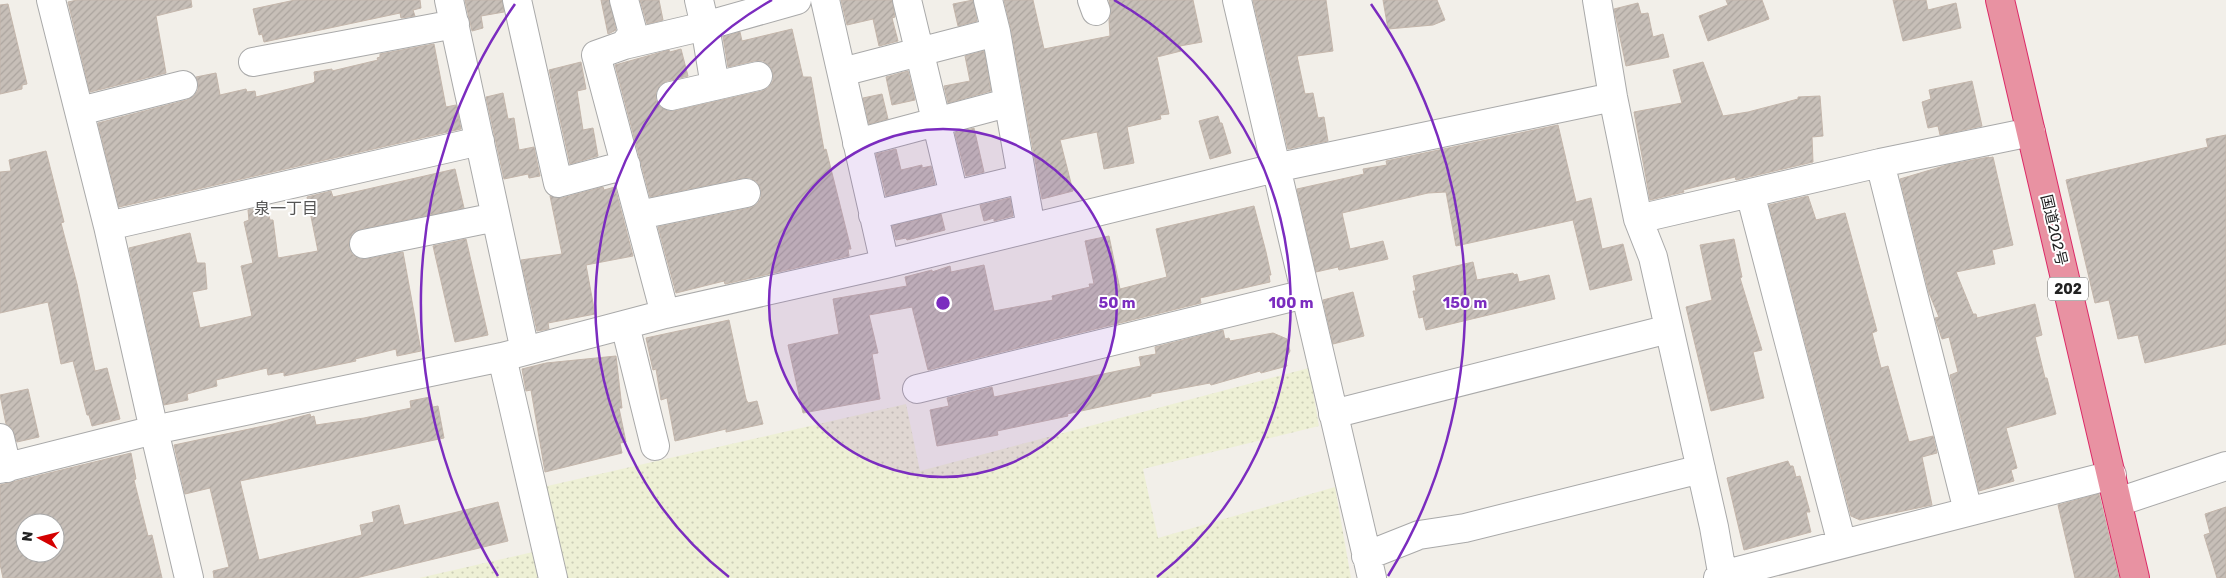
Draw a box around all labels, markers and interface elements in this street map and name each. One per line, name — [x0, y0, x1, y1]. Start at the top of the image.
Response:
street label: 国道202号 — [2037, 193, 2071, 267]
district label: 泉一丁目 — [254, 199, 318, 218]
road number: 202 — [2048, 278, 2088, 300]
centre of rings — [934, 294, 952, 312]
text: 50 m — [1099, 294, 1135, 312]
text: 100 m — [1269, 294, 1313, 312]
text: 150 m — [1443, 294, 1487, 312]
north arrow — [15, 513, 65, 563]
text: N — [19, 530, 37, 543]

